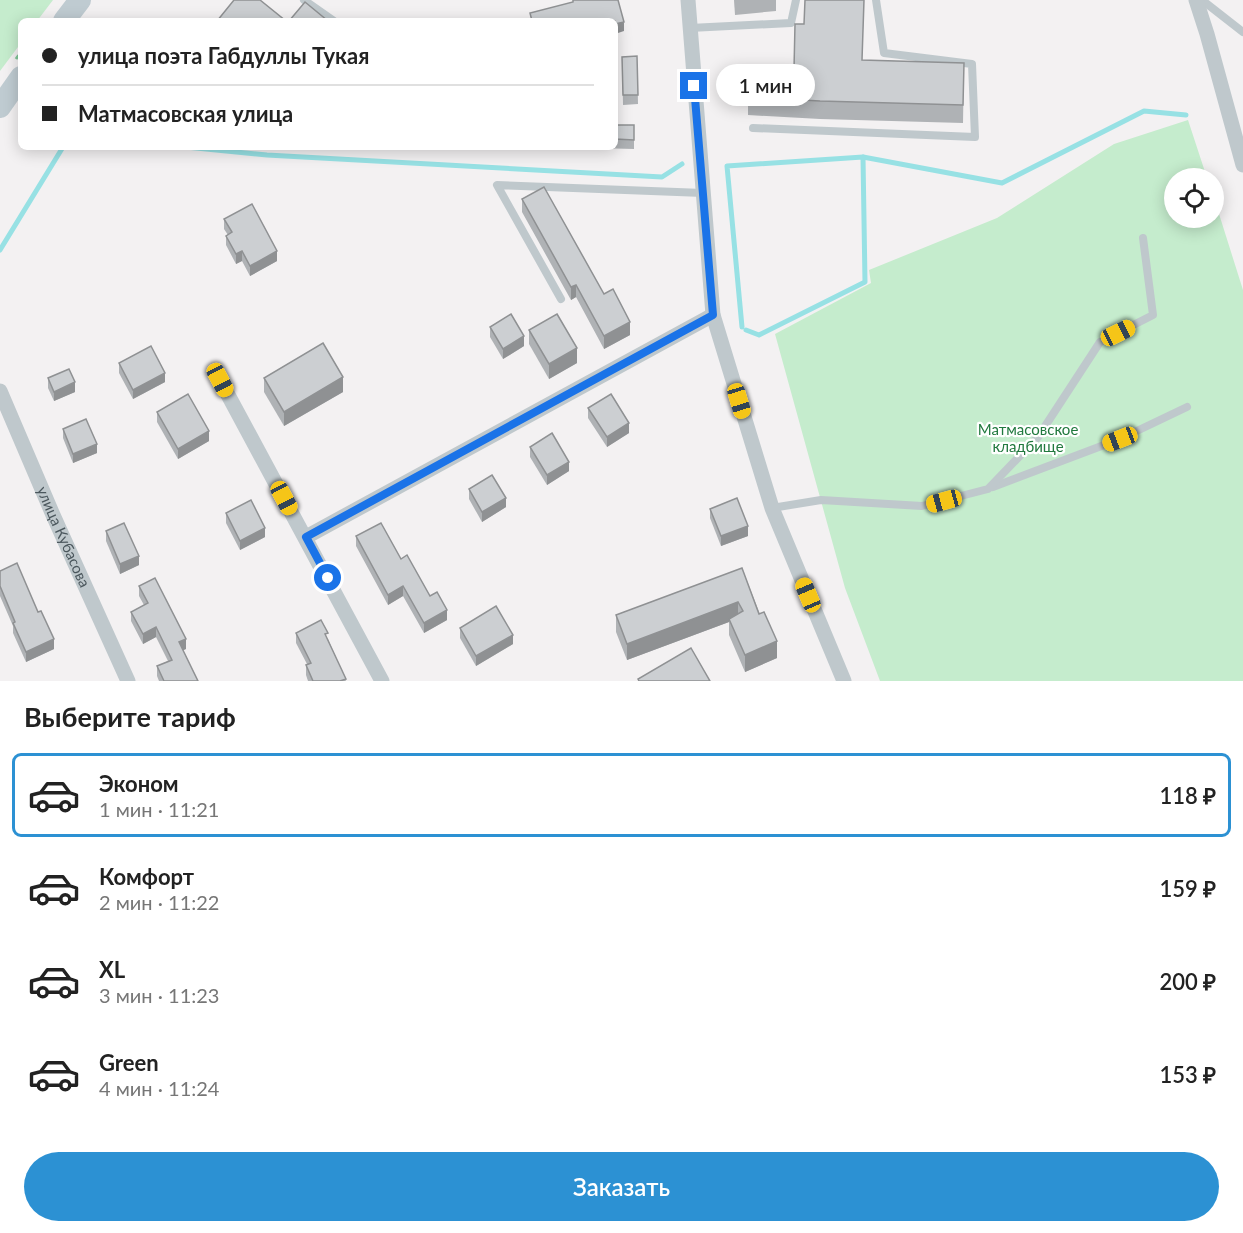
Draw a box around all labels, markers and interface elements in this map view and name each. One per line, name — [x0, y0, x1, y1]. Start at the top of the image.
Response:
text: улица поэта Габдуллы Тукая — [78, 42, 369, 69]
callout: 1 мин — [715, 65, 814, 107]
route end — [680, 72, 707, 99]
text: 1 мин — [739, 73, 792, 97]
text: Матмасовская улица — [78, 100, 293, 127]
map controls — [1164, 168, 1224, 228]
button: locate — [1164, 168, 1224, 228]
car — [1098, 317, 1138, 349]
car — [204, 360, 236, 400]
car — [725, 381, 753, 421]
park label: Матмасовское кладбище — [978, 420, 1078, 455]
car — [1100, 424, 1140, 454]
car — [268, 478, 300, 518]
street label: улица Кубасова — [34, 483, 94, 590]
car — [924, 488, 964, 514]
route start — [314, 564, 341, 591]
car — [793, 575, 823, 615]
text: Выберите тариф — [24, 700, 236, 733]
icon: car — [27, 768, 81, 822]
text: Эконом — [99, 770, 179, 797]
text: 118 ₽ — [1159, 782, 1216, 809]
text: 1 мин · 11:21 — [99, 797, 219, 821]
icon: car — [27, 861, 81, 915]
text: Комфорт — [99, 863, 194, 890]
text: 159 ₽ — [1159, 875, 1216, 902]
text: 2 мин · 11:22 — [99, 890, 219, 914]
icon: car — [27, 954, 81, 1008]
text: XL — [99, 956, 125, 983]
text: 200 ₽ — [1159, 968, 1216, 995]
text: 3 мин · 11:23 — [99, 983, 219, 1007]
icon: car — [27, 1047, 81, 1101]
text: Green — [99, 1049, 159, 1076]
text: 153 ₽ — [1159, 1061, 1216, 1088]
text: 4 мин · 11:24 — [99, 1076, 219, 1100]
button: Заказать — [24, 1152, 1219, 1221]

